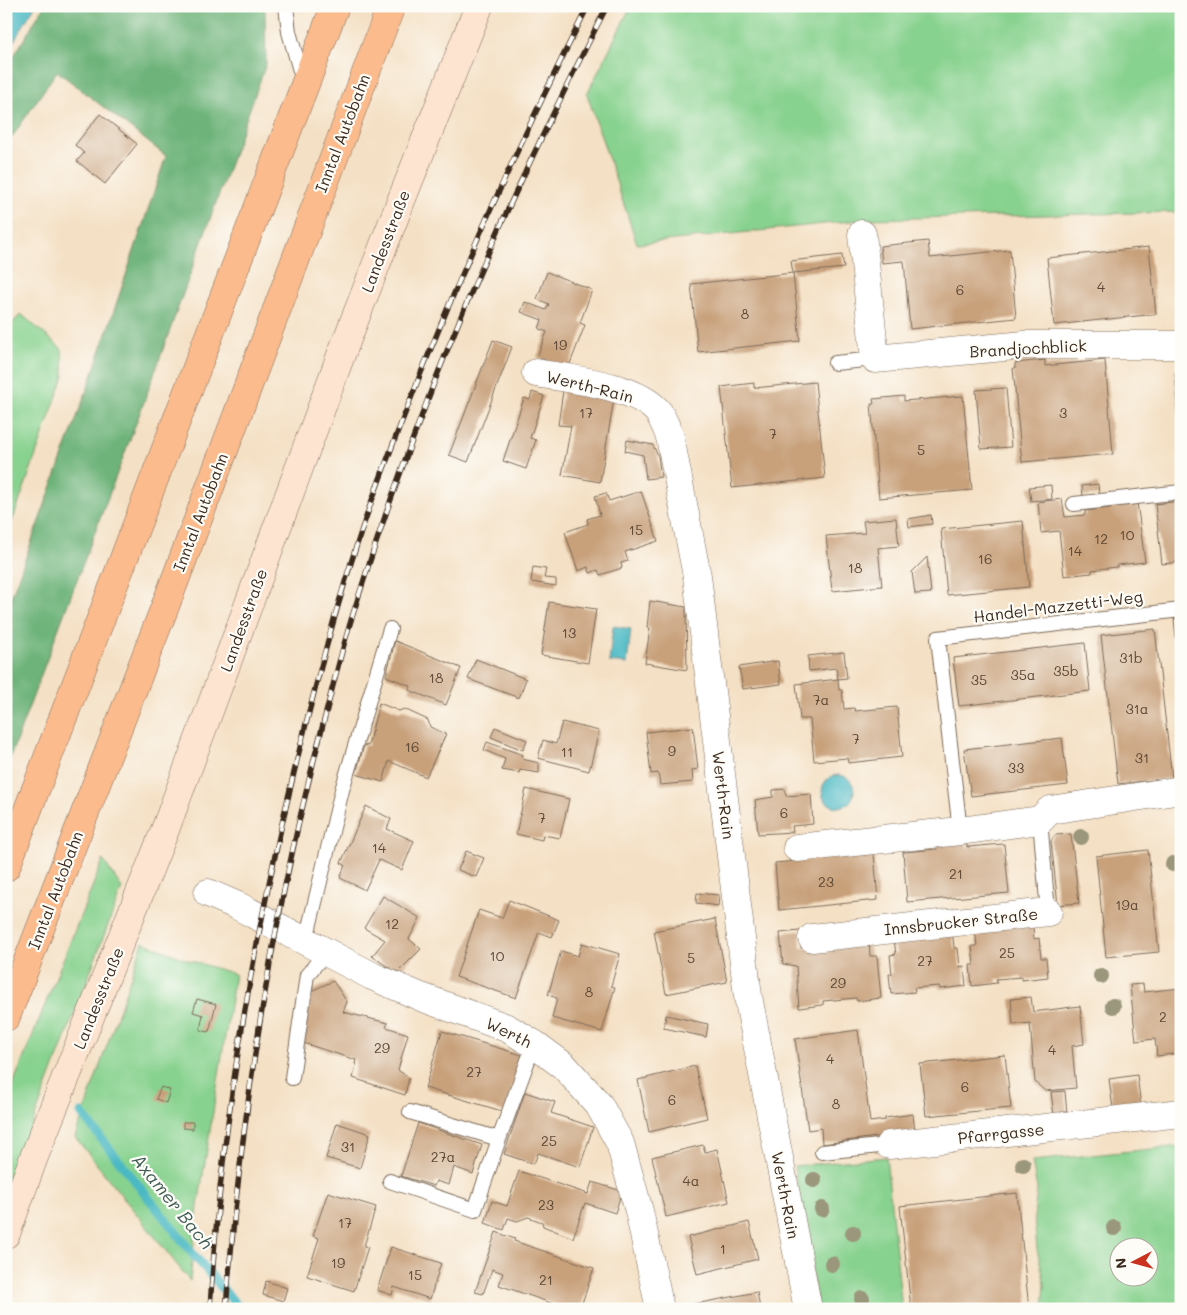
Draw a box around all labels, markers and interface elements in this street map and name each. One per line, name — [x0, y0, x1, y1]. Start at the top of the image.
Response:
street label: Inntal Autobahn — [310, 71, 374, 195]
street label: Landesstraße — [356, 187, 414, 295]
house number: 4 — [1097, 277, 1106, 296]
house number: 6 — [956, 280, 964, 299]
house number: 8 — [741, 304, 749, 323]
street label: Brandjochblick — [969, 334, 1087, 362]
house number: 19 — [553, 335, 567, 354]
street label: Werth-Rain — [544, 365, 636, 407]
house number: 17 — [579, 403, 593, 422]
house number: 3 — [1059, 403, 1067, 422]
house number: 7 — [769, 424, 777, 443]
house number: 5 — [917, 440, 925, 459]
street label: Inntal Autobahn — [168, 450, 232, 574]
house number: 15 — [629, 520, 643, 539]
house number: 10 — [1120, 525, 1135, 544]
house number: 12 — [1094, 529, 1108, 548]
house number: 14 — [1068, 541, 1083, 560]
house number: 16 — [978, 549, 992, 568]
house number: 18 — [848, 558, 862, 577]
street label: Landesstraße — [215, 566, 271, 674]
street label: Handel-Mazzetti-Weg — [972, 585, 1144, 627]
house number: 13 — [562, 623, 576, 642]
house number: 31b — [1119, 648, 1143, 667]
house number: 35b — [1053, 661, 1079, 680]
house number: 35a — [1010, 665, 1036, 684]
house number: 18 — [429, 668, 443, 687]
house number: 35 — [971, 670, 987, 689]
house number: 7a — [813, 690, 829, 709]
house number: 31a — [1125, 699, 1149, 718]
house number: 7 — [852, 729, 860, 748]
house number: 16 — [405, 737, 419, 756]
house number: 9 — [668, 741, 676, 760]
house number: 11 — [561, 742, 573, 761]
house number: 31 — [1135, 748, 1149, 767]
street label: Werth-Rain — [708, 750, 740, 840]
house number: 33 — [1008, 758, 1024, 777]
house number: 6 — [780, 803, 788, 822]
house number: 7 — [538, 808, 546, 827]
street label: Inntal Autobahn — [23, 828, 87, 952]
house number: 14 — [372, 838, 387, 857]
house number: 21 — [949, 864, 963, 883]
house number: 23 — [818, 872, 834, 891]
house number: 19a — [1115, 895, 1139, 914]
street label: Innsbrucker Straße — [883, 902, 1039, 940]
house number: 12 — [385, 914, 399, 933]
house number: 25 — [999, 943, 1015, 962]
street label: Landesstraße — [68, 944, 128, 1052]
house number: 10 — [490, 946, 505, 965]
house number: 5 — [687, 948, 695, 967]
house number: 27 — [917, 951, 933, 970]
house number: 29 — [830, 973, 846, 992]
house number: 8 — [585, 982, 593, 1001]
house number: 2 — [1159, 1007, 1167, 1026]
street label: Werth — [483, 1012, 535, 1052]
house number: 29 — [374, 1038, 390, 1057]
house number: 4 — [1048, 1040, 1057, 1059]
house number: 4 — [826, 1049, 835, 1068]
house number: 27 — [466, 1062, 482, 1081]
house number: 6 — [961, 1077, 969, 1096]
house number: 6 — [668, 1090, 676, 1109]
house number: 8 — [832, 1094, 840, 1113]
street label: Pfarrgasse — [957, 1118, 1045, 1148]
house number: 25 — [541, 1131, 557, 1150]
house number: 31 — [341, 1137, 355, 1156]
house number: 27a — [431, 1147, 455, 1166]
water label: Axamer Bach — [127, 1148, 219, 1254]
street label: Werth-Rain — [767, 1149, 805, 1241]
house number: 4a — [683, 1171, 699, 1190]
house number: 23 — [538, 1195, 554, 1214]
house number: 17 — [338, 1213, 352, 1232]
north arrow — [1110, 1238, 1160, 1288]
house number: 1 — [720, 1239, 726, 1258]
house number: 19 — [331, 1253, 345, 1272]
text: N — [1111, 1257, 1131, 1270]
house number: 15 — [408, 1265, 422, 1284]
house number: 21 — [539, 1270, 553, 1289]

